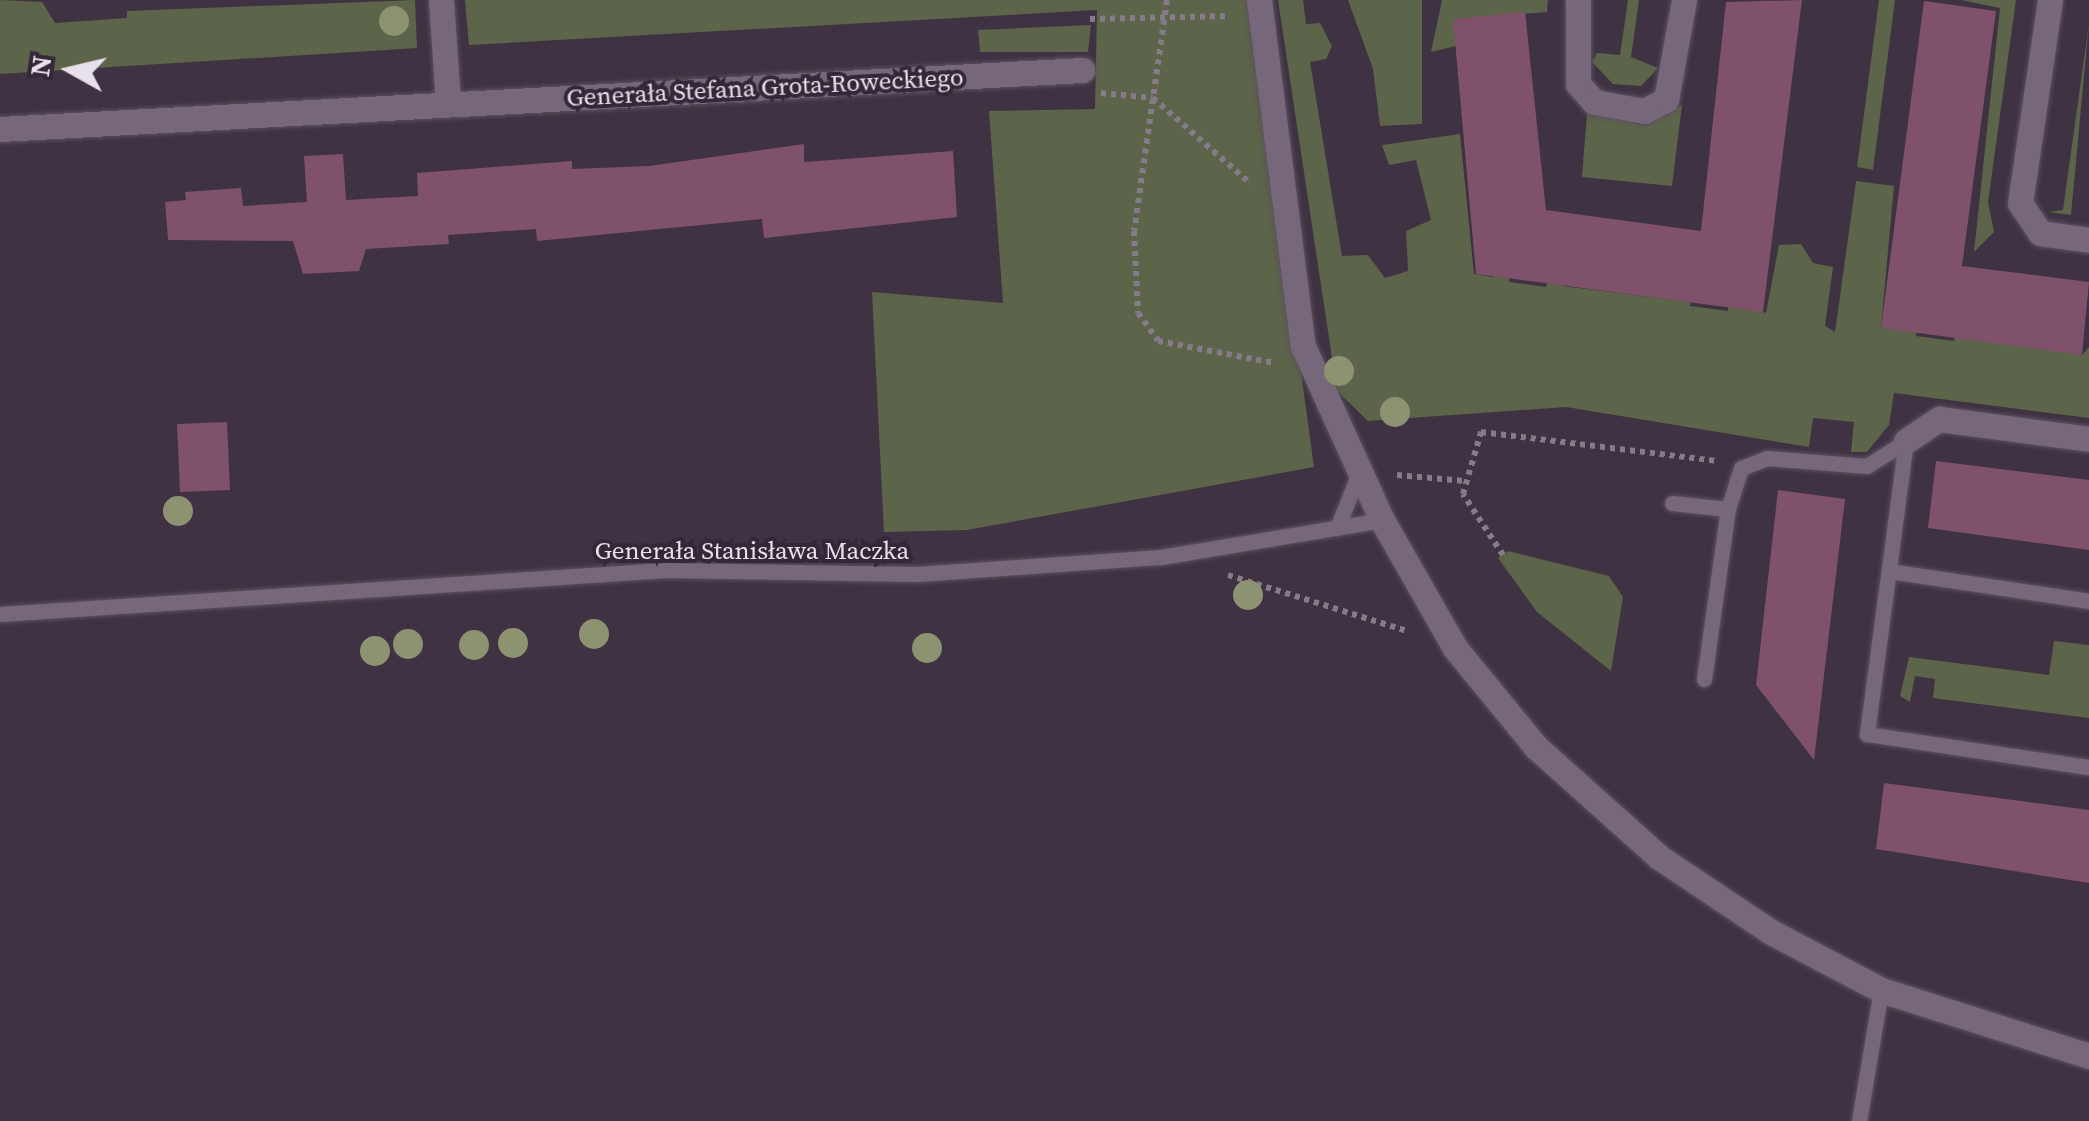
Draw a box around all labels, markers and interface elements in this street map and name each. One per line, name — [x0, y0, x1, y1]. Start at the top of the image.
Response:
north arrow — [20, 20, 120, 120]
text: N — [20, 53, 61, 79]
street label: Generała Stefana Grota-Roweckiego — [566, 62, 964, 112]
street label: Generała Stanisława Maczka — [595, 535, 909, 565]

